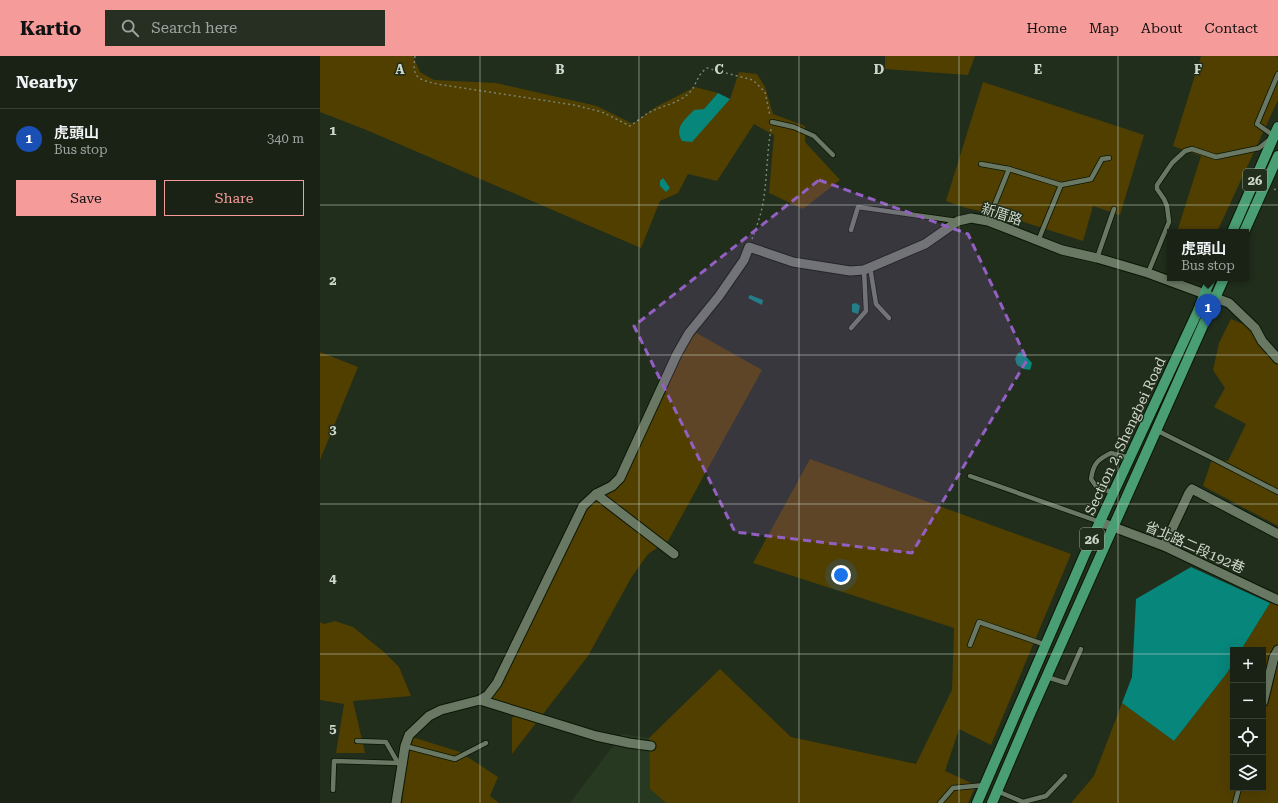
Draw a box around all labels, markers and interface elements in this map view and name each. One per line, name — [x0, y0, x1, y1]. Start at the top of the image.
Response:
search box — [105, 10, 385, 46]
text: Kartio — [20, 17, 81, 40]
icon: search — [119, 17, 141, 39]
text: Search here — [151, 19, 237, 37]
text: Home — [1026, 20, 1067, 36]
text: Map — [1089, 20, 1119, 36]
text: About — [1141, 20, 1183, 36]
text: Contact — [1205, 20, 1258, 36]
text: A — [395, 62, 405, 77]
text: B — [555, 62, 565, 77]
text: C — [714, 62, 724, 77]
text: D — [874, 62, 884, 77]
text: E — [1034, 62, 1042, 77]
text: F — [1194, 62, 1202, 77]
text: Nearby — [16, 72, 78, 92]
text: 1 — [329, 123, 337, 138]
text: 虎頭山 — [54, 124, 99, 142]
text: 1 — [25, 131, 33, 146]
text: 340 m — [267, 131, 304, 146]
text: Bus stop — [54, 142, 108, 157]
road number: 26 — [1243, 169, 1267, 191]
button: Save — [16, 180, 156, 216]
button: Share — [164, 180, 304, 216]
street label: 新厝路 — [980, 200, 1024, 228]
popup — [1167, 229, 1249, 281]
text: 虎頭山 — [1181, 240, 1226, 258]
text: Bus stop — [1181, 258, 1235, 273]
text: 2 — [329, 273, 337, 288]
pin: 1 — [1195, 294, 1221, 327]
street label: Section 2, Shengbei Road — [1081, 355, 1169, 517]
text: 3 — [329, 422, 337, 437]
street label: 省北路二段192巷 — [1143, 518, 1247, 576]
road number: 26 — [1080, 528, 1104, 550]
your location — [831, 565, 851, 585]
text: 4 — [329, 571, 337, 586]
map controls — [1230, 647, 1266, 791]
button: + — [1230, 647, 1266, 683]
button: − — [1230, 683, 1266, 719]
button: locate — [1230, 719, 1266, 755]
text: 5 — [329, 721, 337, 736]
button: layers — [1230, 755, 1266, 791]

